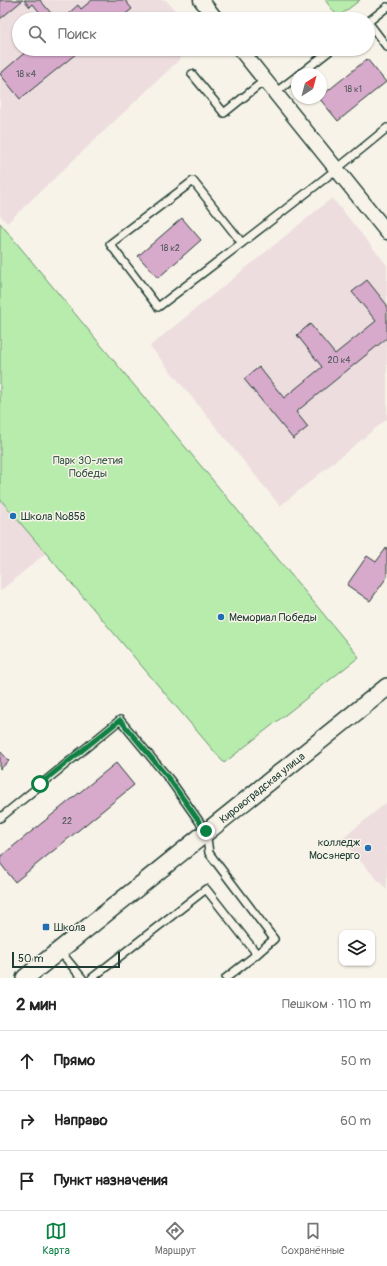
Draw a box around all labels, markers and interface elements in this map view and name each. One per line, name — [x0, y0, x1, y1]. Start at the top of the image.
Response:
search box — [12, 12, 375, 56]
icon: search — [26, 23, 48, 45]
text: Поиск — [58, 25, 97, 44]
north arrow — [291, 68, 327, 104]
house number: 18 к4 — [16, 69, 37, 80]
house number: 18 к1 — [344, 84, 362, 95]
house number: 18 к2 — [160, 243, 180, 254]
house number: 20 к4 — [328, 355, 351, 366]
park label: Парк 30-летия Победы — [53, 454, 123, 480]
place label: Школа №858 — [21, 510, 86, 523]
marker: Школа №858 — [8, 511, 18, 521]
place label: Мемориал Победы — [229, 611, 317, 624]
marker: Мемориал Победы — [216, 612, 226, 622]
street label: Кировоградская улица — [217, 749, 307, 826]
route start — [31, 775, 49, 793]
house number: 22 — [62, 816, 72, 827]
route end — [197, 822, 215, 840]
place label: колледж Мосэнерго — [309, 836, 360, 862]
marker: колледж Мосэнерго — [363, 843, 373, 853]
place label: Школа — [54, 921, 85, 934]
marker: Школа — [41, 922, 51, 932]
map controls — [339, 930, 375, 966]
button: layers — [339, 930, 375, 966]
scale bar — [12, 950, 120, 969]
text: 50 m — [18, 952, 44, 965]
text: 2 мин — [16, 994, 56, 1015]
text: Пешком · 110 m — [282, 996, 371, 1012]
icon: ahead — [16, 1050, 38, 1072]
text: Прямо — [54, 1051, 95, 1070]
text: 50 m — [341, 1053, 371, 1069]
icon: right — [16, 1110, 38, 1132]
text: Направо — [54, 1111, 108, 1130]
text: 60 m — [340, 1113, 371, 1129]
icon: arrive — [16, 1170, 38, 1192]
text: Пункт назначения — [54, 1171, 168, 1190]
tab: Карта — [42, 1220, 70, 1257]
tab: Маршрут — [155, 1220, 196, 1257]
tab: Сохранённые — [281, 1220, 345, 1257]

